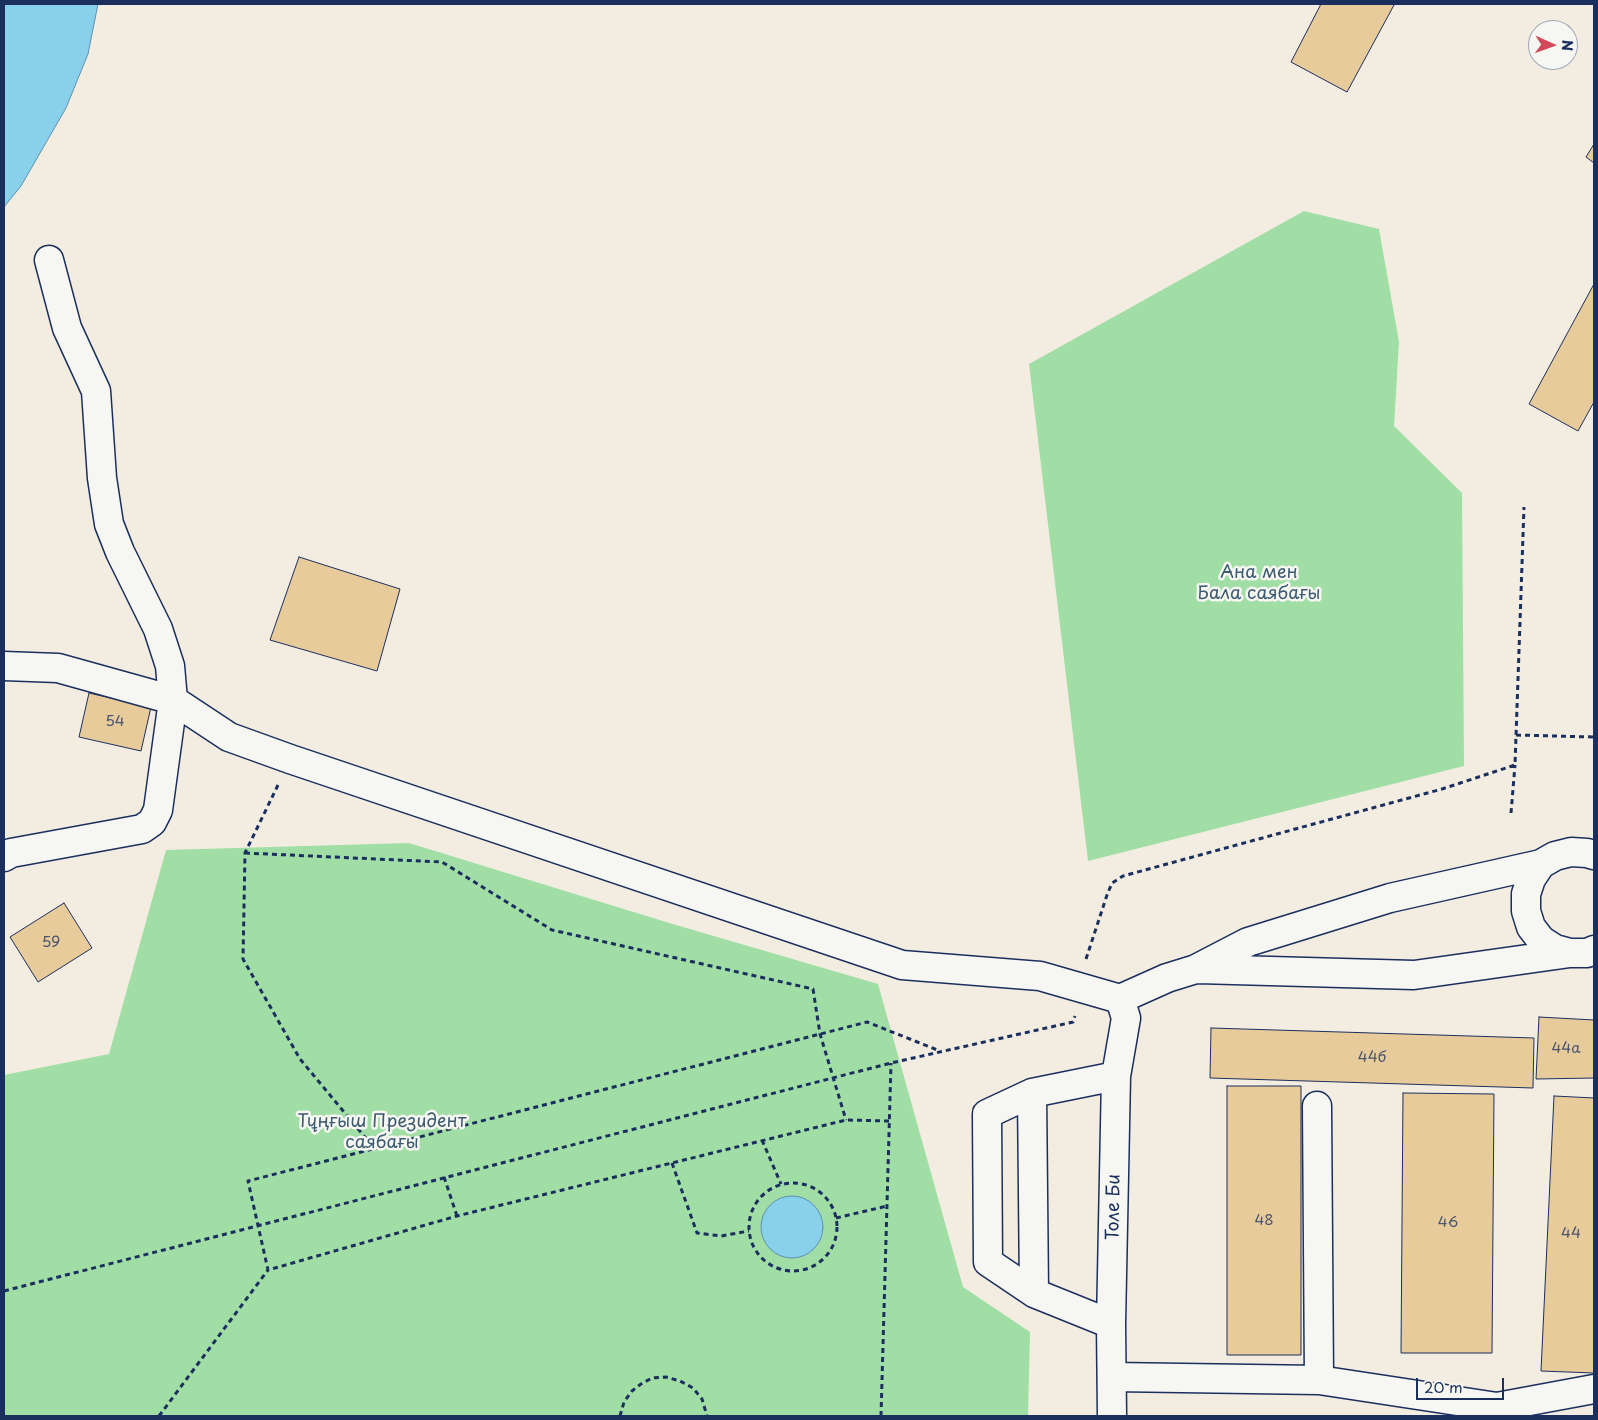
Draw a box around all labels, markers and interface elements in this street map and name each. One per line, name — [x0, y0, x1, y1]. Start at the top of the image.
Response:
north arrow — [1528, 20, 1578, 70]
text: N — [1557, 40, 1578, 51]
park label: Ана мен Бала саябағы — [1198, 562, 1320, 604]
house number: 54 — [105, 713, 125, 731]
house number: 59 — [42, 934, 60, 952]
house number: 44а — [1551, 1040, 1581, 1058]
house number: 44б — [1358, 1049, 1386, 1067]
park label: Тұңғыш Президент саябағы — [297, 1111, 467, 1154]
street label: Толе Би — [1103, 1174, 1125, 1240]
house number: 48 — [1254, 1212, 1274, 1230]
house number: 46 — [1438, 1214, 1458, 1232]
house number: 44 — [1561, 1225, 1581, 1243]
scale bar — [1418, 1368, 1506, 1400]
text: 20 m — [1424, 1375, 1463, 1398]

